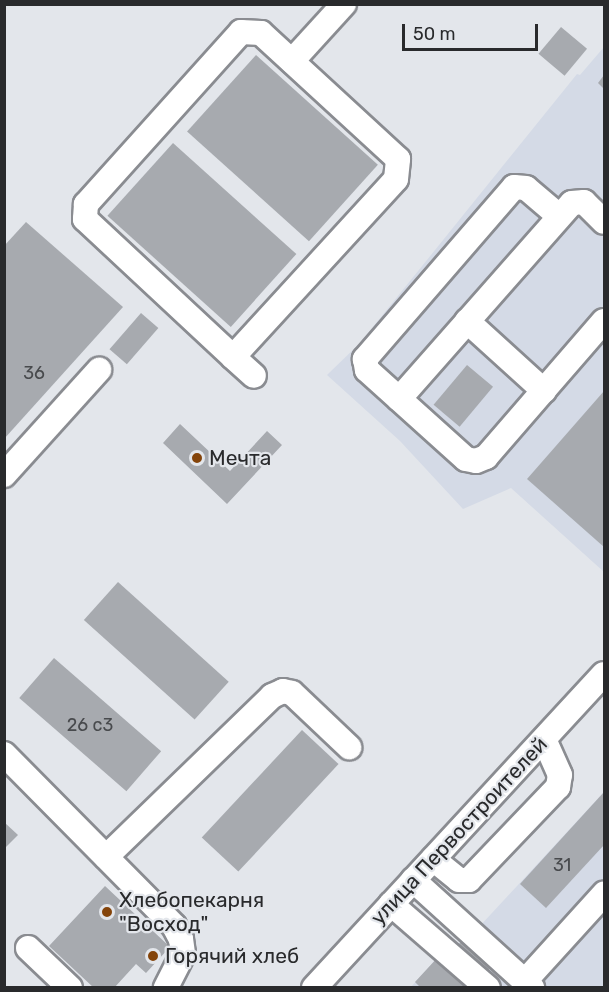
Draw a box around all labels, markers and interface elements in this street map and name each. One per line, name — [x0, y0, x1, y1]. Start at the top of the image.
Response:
scale bar — [405, 12, 542, 50]
text: 50 m — [413, 23, 456, 45]
house number: 36 — [23, 362, 45, 384]
place label: Мечта — [209, 445, 271, 471]
marker: Мечта — [190, 451, 204, 465]
house number: 26 с3 — [67, 714, 113, 736]
street label: улица Первостроителей — [365, 732, 553, 930]
house number: 31 — [553, 854, 571, 876]
place label: Хлебопекарня "Восход" — [119, 887, 264, 937]
marker: Хлебопекарня "Восход" — [100, 905, 114, 919]
place label: Горячий хлеб — [165, 943, 299, 969]
marker: Горячий хлеб — [146, 949, 160, 963]

